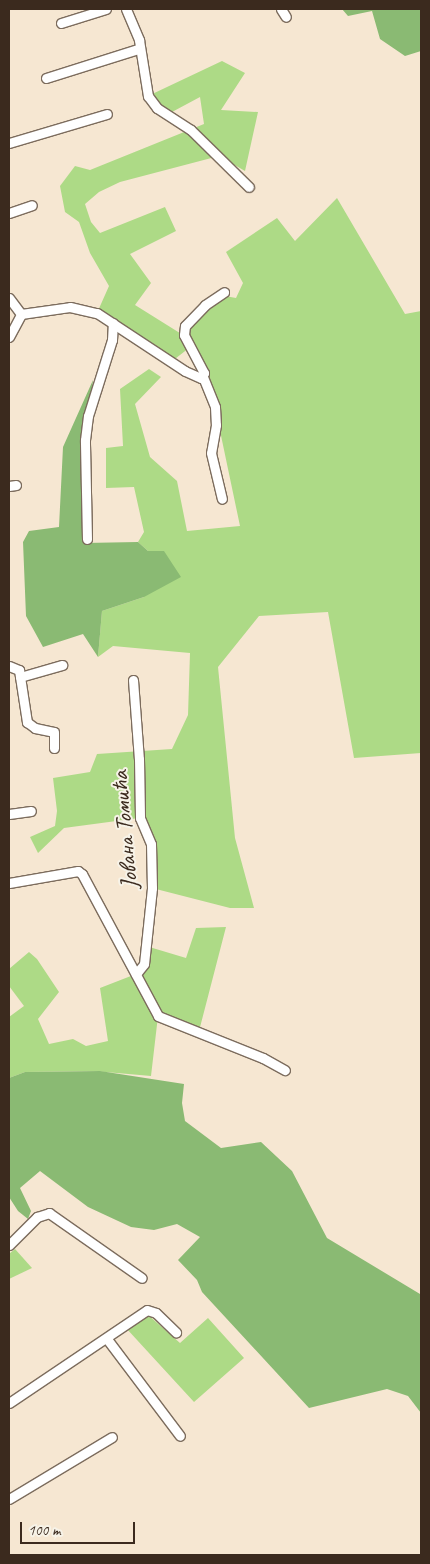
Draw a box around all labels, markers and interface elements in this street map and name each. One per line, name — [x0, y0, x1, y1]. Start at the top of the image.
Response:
street label: Јована Томића — [105, 770, 145, 890]
scale bar — [22, 1512, 138, 1544]
text: 100 m — [28, 1521, 60, 1540]

